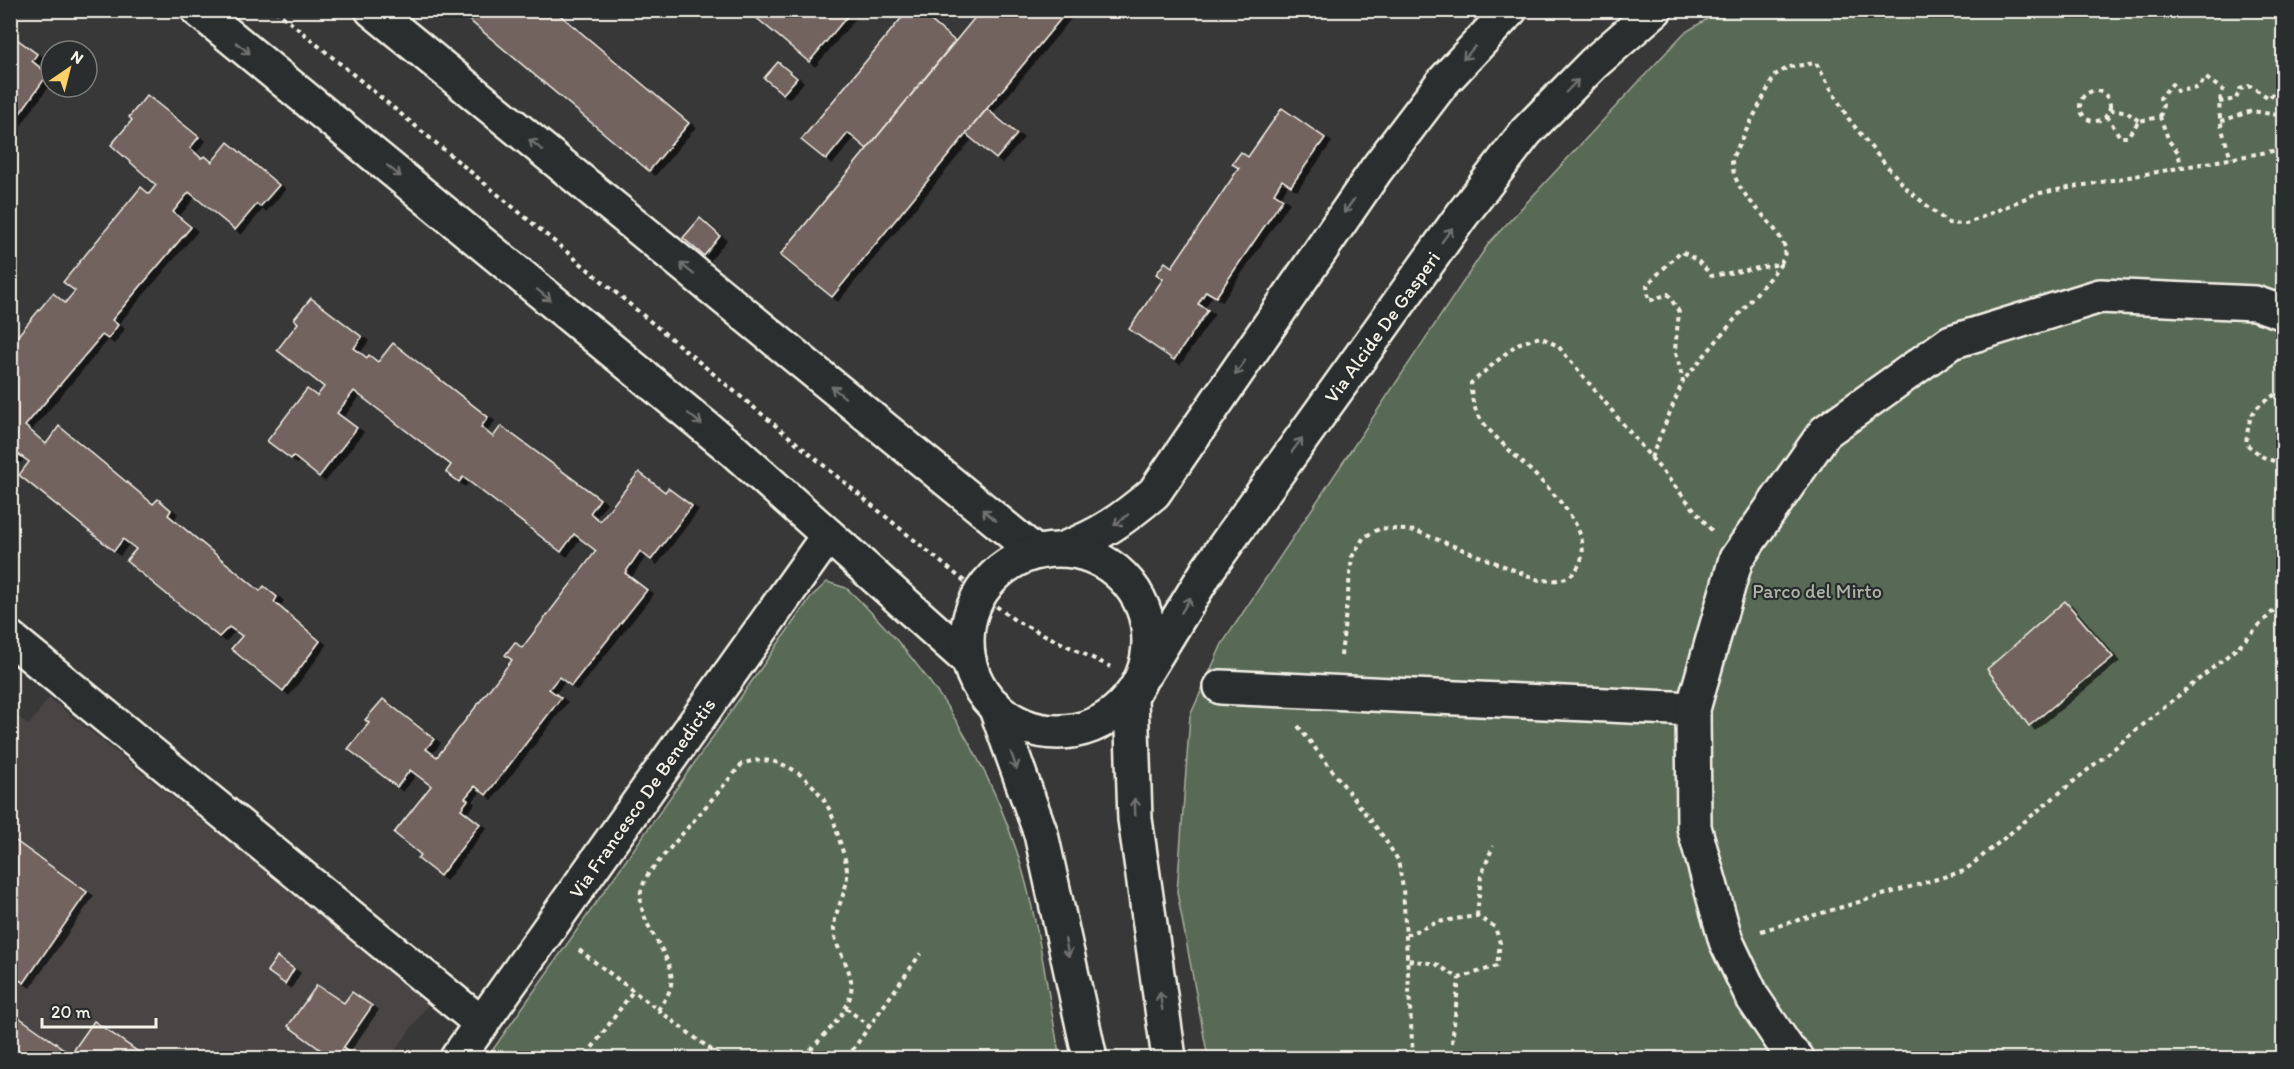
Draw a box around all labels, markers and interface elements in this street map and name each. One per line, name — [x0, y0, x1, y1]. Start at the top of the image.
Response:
north arrow — [39, 39, 99, 99]
one-way arrow — [235, 41, 251, 54]
one-way arrow — [1463, 45, 1477, 60]
text: N — [67, 46, 87, 68]
one-way arrow — [1565, 78, 1579, 93]
one-way arrow — [528, 139, 544, 152]
one-way arrow — [386, 165, 402, 178]
one-way arrow — [1343, 198, 1356, 214]
one-way arrow — [1441, 228, 1453, 244]
street label: Via Alcide De Gasperi — [1319, 246, 1445, 408]
one-way arrow — [679, 262, 695, 275]
one-way arrow — [536, 288, 552, 301]
one-way arrow — [1234, 359, 1246, 375]
one-way arrow — [831, 385, 846, 399]
one-way arrow — [687, 412, 703, 425]
one-way arrow — [1291, 437, 1303, 454]
one-way arrow — [981, 509, 997, 522]
one-way arrow — [1113, 514, 1129, 527]
park label: Parco del Mirto — [1752, 579, 1882, 603]
one-way arrow — [1180, 597, 1192, 614]
street label: Via Francesco De Benedictis — [564, 693, 720, 903]
one-way arrow — [1010, 751, 1021, 770]
one-way arrow — [1129, 798, 1140, 818]
one-way arrow — [1062, 938, 1073, 957]
scale bar — [42, 991, 156, 1029]
one-way arrow — [1156, 991, 1167, 1011]
text: 20 m — [51, 1001, 91, 1023]

